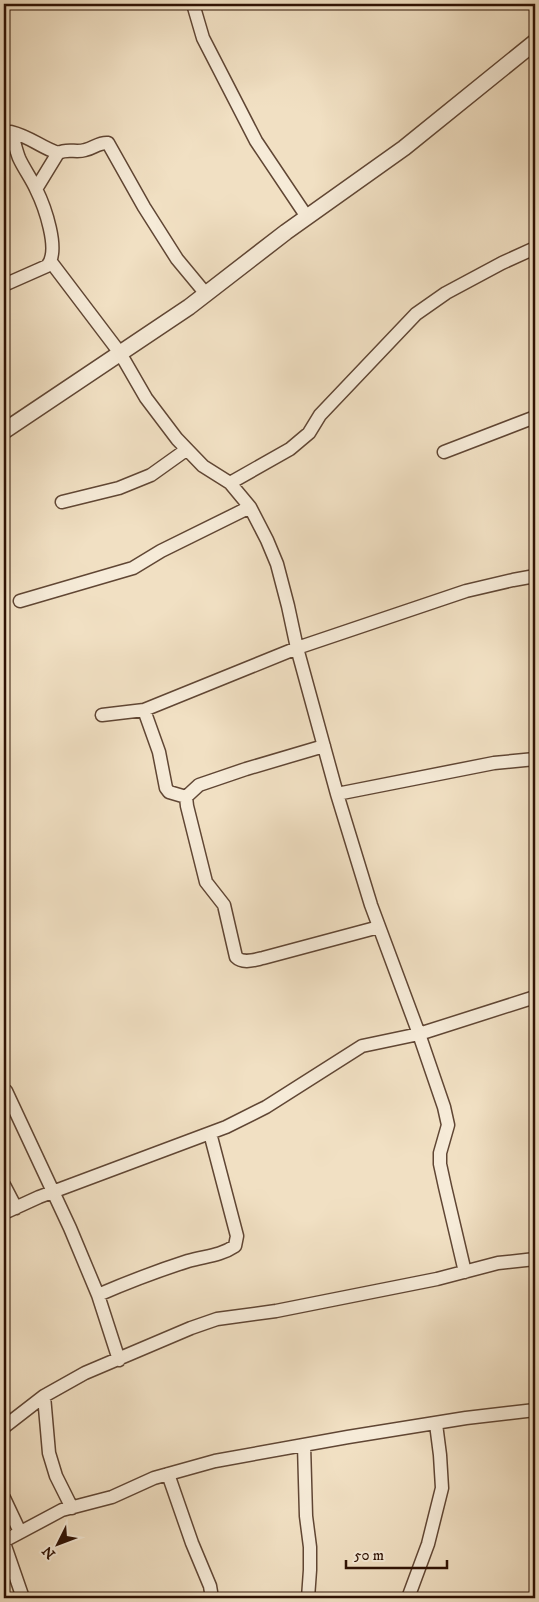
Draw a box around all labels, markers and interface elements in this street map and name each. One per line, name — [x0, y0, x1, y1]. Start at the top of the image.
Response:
north arrow — [32, 1520, 82, 1570]
scale bar — [346, 1537, 448, 1569]
text: N — [38, 1541, 60, 1562]
text: 50 m — [354, 1546, 384, 1565]

